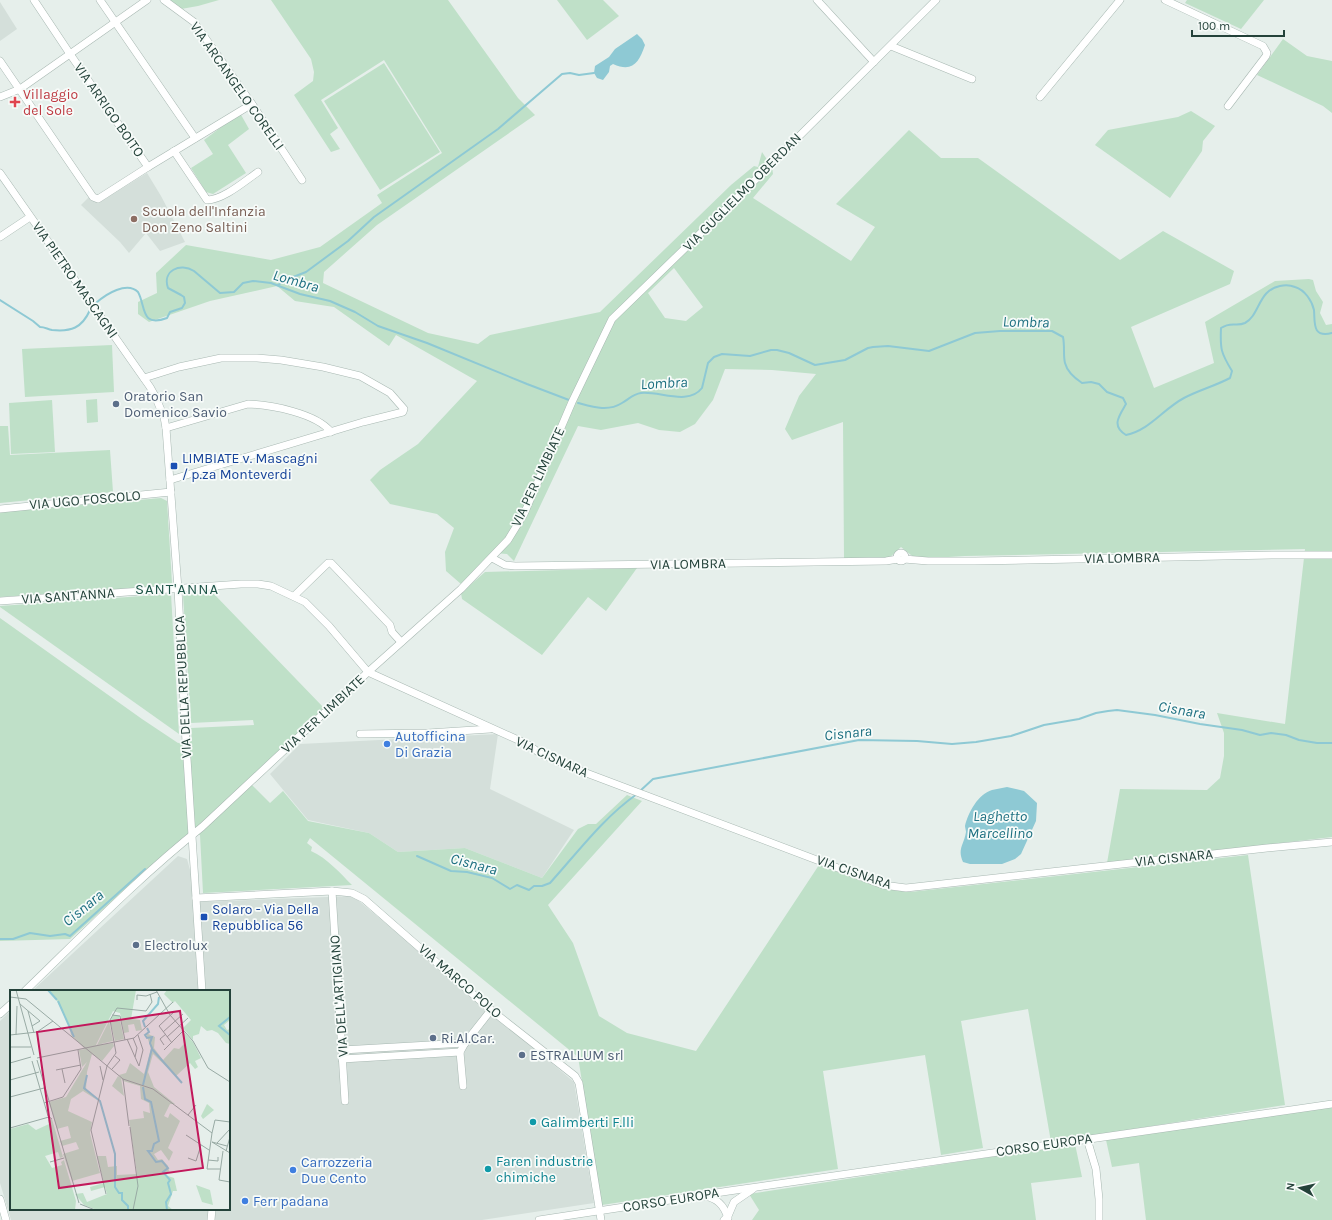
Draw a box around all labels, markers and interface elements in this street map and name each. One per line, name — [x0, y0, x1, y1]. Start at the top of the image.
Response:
scale bar — [1192, 12, 1284, 38]
street label: VIA ARCANGELO CORELLI — [186, 19, 288, 153]
text: 100 m — [1198, 19, 1230, 33]
street label: VIA ARRIGO BOITO — [70, 60, 148, 160]
place label: Villaggio del Sole — [23, 86, 78, 119]
marker: Villaggio del Sole — [10, 97, 20, 107]
street label: VIA GUGLIELMO OBERDAN — [679, 129, 805, 255]
place label: Scuola dell'Infanzia Don Zeno Saltini — [142, 203, 266, 236]
marker: Scuola dell'Infanzia Don Zeno Saltini — [129, 214, 139, 224]
street label: VIA PIETRO MASCAGNI — [28, 219, 122, 341]
water label: Lombra — [271, 266, 321, 296]
water label: Lombra — [1002, 313, 1050, 331]
water label: Lombra — [640, 373, 688, 393]
place label: Oratorio San Domenico Savio — [124, 388, 227, 421]
marker: Oratorio San Domenico Savio — [111, 399, 121, 409]
street label: VIA PER LIMBIATE — [507, 424, 569, 530]
place label: LIMBIATE v. Mascagni / p.za Monteverdi — [182, 450, 318, 483]
marker: LIMBIATE v. Mascagni / p.za Monteverdi — [169, 461, 179, 471]
street label: VIA UGO FOSCOLO — [29, 487, 141, 513]
street label: VIA LOMBRA — [1084, 549, 1160, 567]
street label: VIA LOMBRA — [650, 555, 726, 573]
district label: SANT'ANNA — [135, 580, 219, 598]
street label: VIA SANT'ANNA — [21, 584, 115, 608]
street label: VIA DELLA REPUBBLICA — [171, 615, 195, 759]
street label: VIA PER LIMBIATE — [278, 671, 368, 757]
water label: Cisnara — [1157, 697, 1207, 723]
water label: Cisnara — [823, 722, 873, 744]
place label: Autofficina Di Grazia — [395, 728, 466, 761]
street label: VIA CISNARA — [513, 733, 591, 781]
marker: Autofficina Di Grazia — [382, 739, 392, 749]
water label: Laghetto Marcellino — [967, 807, 1033, 842]
street label: VIA CISNARA — [1134, 845, 1214, 871]
water label: Cisnara — [449, 849, 499, 879]
street label: VIA CISNARA — [814, 851, 894, 893]
water label: Cisnara — [59, 886, 107, 930]
place label: Solaro - Via Della Repubblica 56 — [212, 901, 319, 934]
marker: Solaro - Via Della Repubblica 56 — [199, 912, 209, 922]
street label: VIA DELL'ARTIGIANO — [326, 934, 352, 1058]
place label: Electrolux — [144, 937, 208, 954]
marker: Electrolux — [131, 940, 141, 950]
street label: VIA MARCO POLO — [415, 940, 505, 1022]
inset map — [10, 990, 230, 1210]
place label: Ri.Al.Car. — [441, 1030, 495, 1047]
marker: Ri.Al.Car. — [428, 1033, 438, 1043]
place label: ESTRALLUM srl — [530, 1047, 624, 1064]
marker: ESTRALLUM srl — [517, 1050, 527, 1060]
place label: Galimberti F.lli — [541, 1114, 634, 1131]
marker: Galimberti F.lli — [528, 1117, 538, 1127]
street label: CORSO EUROPA — [995, 1130, 1093, 1160]
place label: Faren industrie chimiche — [496, 1153, 593, 1186]
place label: Carrozzeria Due Cento — [301, 1154, 372, 1187]
marker: Faren industrie chimiche — [483, 1164, 493, 1174]
marker: Carrozzeria Due Cento — [288, 1165, 298, 1175]
north arrow — [1280, 1168, 1320, 1208]
text: N — [1284, 1182, 1298, 1191]
street label: CORSO EUROPA — [622, 1184, 720, 1216]
place label: Ferr padana — [253, 1193, 329, 1210]
marker: Ferr padana — [240, 1196, 250, 1206]

